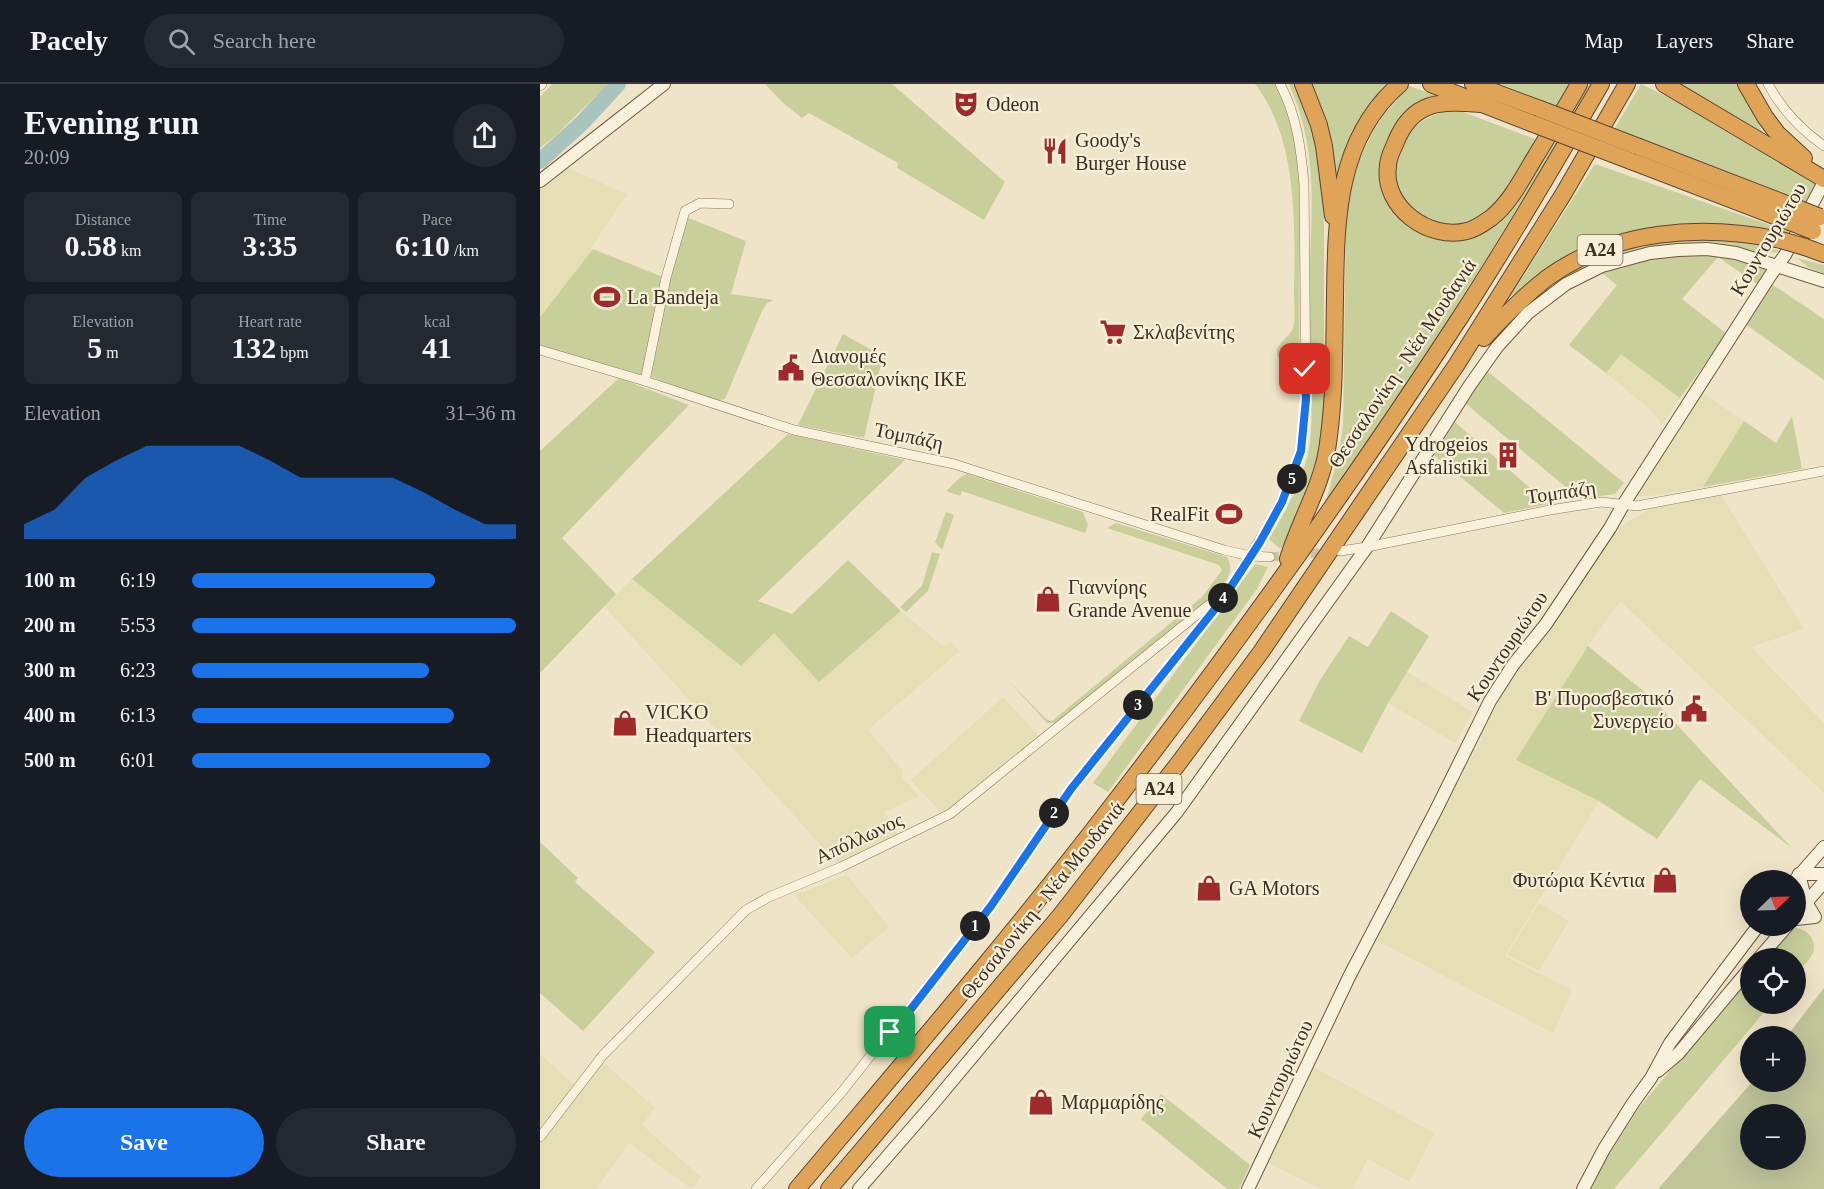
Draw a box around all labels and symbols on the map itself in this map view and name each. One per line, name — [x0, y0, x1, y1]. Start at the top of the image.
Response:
theatre icon: Odeon — [951, 89, 981, 119]
place label: Odeon — [986, 93, 1039, 115]
place label: Goody's Burger House — [1075, 129, 1186, 175]
restaurant icon: Goody's Burger House — [1040, 136, 1070, 166]
street label: Κουντουριώτου — [1726, 178, 1811, 300]
road number: Α24 — [1578, 235, 1622, 265]
street label: Θεσσαλονίκη - Νέα Μουδανιά — [1324, 254, 1481, 472]
sports icon: La Bandeja — [592, 282, 622, 312]
place label: La Bandeja — [627, 286, 719, 309]
supermarket icon: Σκλαβενίτης — [1098, 317, 1128, 347]
place label: Σκλαβενίτης — [1133, 321, 1234, 344]
pin — [1279, 343, 1330, 394]
place label: Διανομές Θεσσαλονίκης ΙΚΕ — [811, 345, 967, 391]
public building icon: Διανομές Θεσσαλονίκης ΙΚΕ — [776, 353, 806, 383]
street label: Τομπάζη — [872, 418, 946, 455]
place label: Ydrogeios Asfalistiki — [1405, 433, 1488, 478]
building icon: Ydrogeios Asfalistiki — [1493, 440, 1523, 470]
pin: 5 — [1277, 464, 1307, 494]
street label: Τομπάζη — [1525, 476, 1597, 509]
sports icon: RealFit — [1214, 499, 1244, 529]
place label: RealFit — [1150, 503, 1209, 525]
place label: Γιαννίρης Grande Avenue — [1068, 576, 1192, 621]
pin: 4 — [1208, 583, 1238, 613]
shop icon: Γιαννίρης Grande Avenue — [1033, 584, 1063, 614]
street label: Κουντουριώτου — [1462, 587, 1553, 706]
place label: Β' Πυροσβεστικό Συνεργείο — [1535, 687, 1674, 733]
pin: 3 — [1123, 690, 1153, 720]
public building icon: Β' Πυροσβεστικό Συνεργείο — [1679, 694, 1709, 724]
place label: VICKO Headquarters — [645, 701, 752, 747]
shop icon: VICKO Headquarters — [610, 708, 640, 738]
road number: Α24 — [1136, 774, 1182, 804]
street label: Θεσσαλονίκη - Νέα Μουδανιά — [956, 797, 1129, 1004]
pin: 2 — [1039, 798, 1069, 828]
street label: Απόλλωνος — [812, 808, 906, 868]
shop icon: Φυτώρια Κέντια — [1650, 865, 1680, 895]
place label: Φυτώρια Κέντια — [1513, 869, 1646, 892]
north arrow — [1740, 870, 1806, 936]
shop icon: GA Motors — [1194, 873, 1224, 903]
place label: GA Motors — [1229, 877, 1320, 899]
pin: 1 — [960, 911, 990, 941]
pin — [864, 1006, 915, 1057]
street label: Κουντουριώτου — [1243, 1016, 1318, 1142]
shop icon: Μαρμαρίδης — [1026, 1087, 1056, 1117]
place label: Μαρμαρίδης — [1061, 1091, 1164, 1114]

